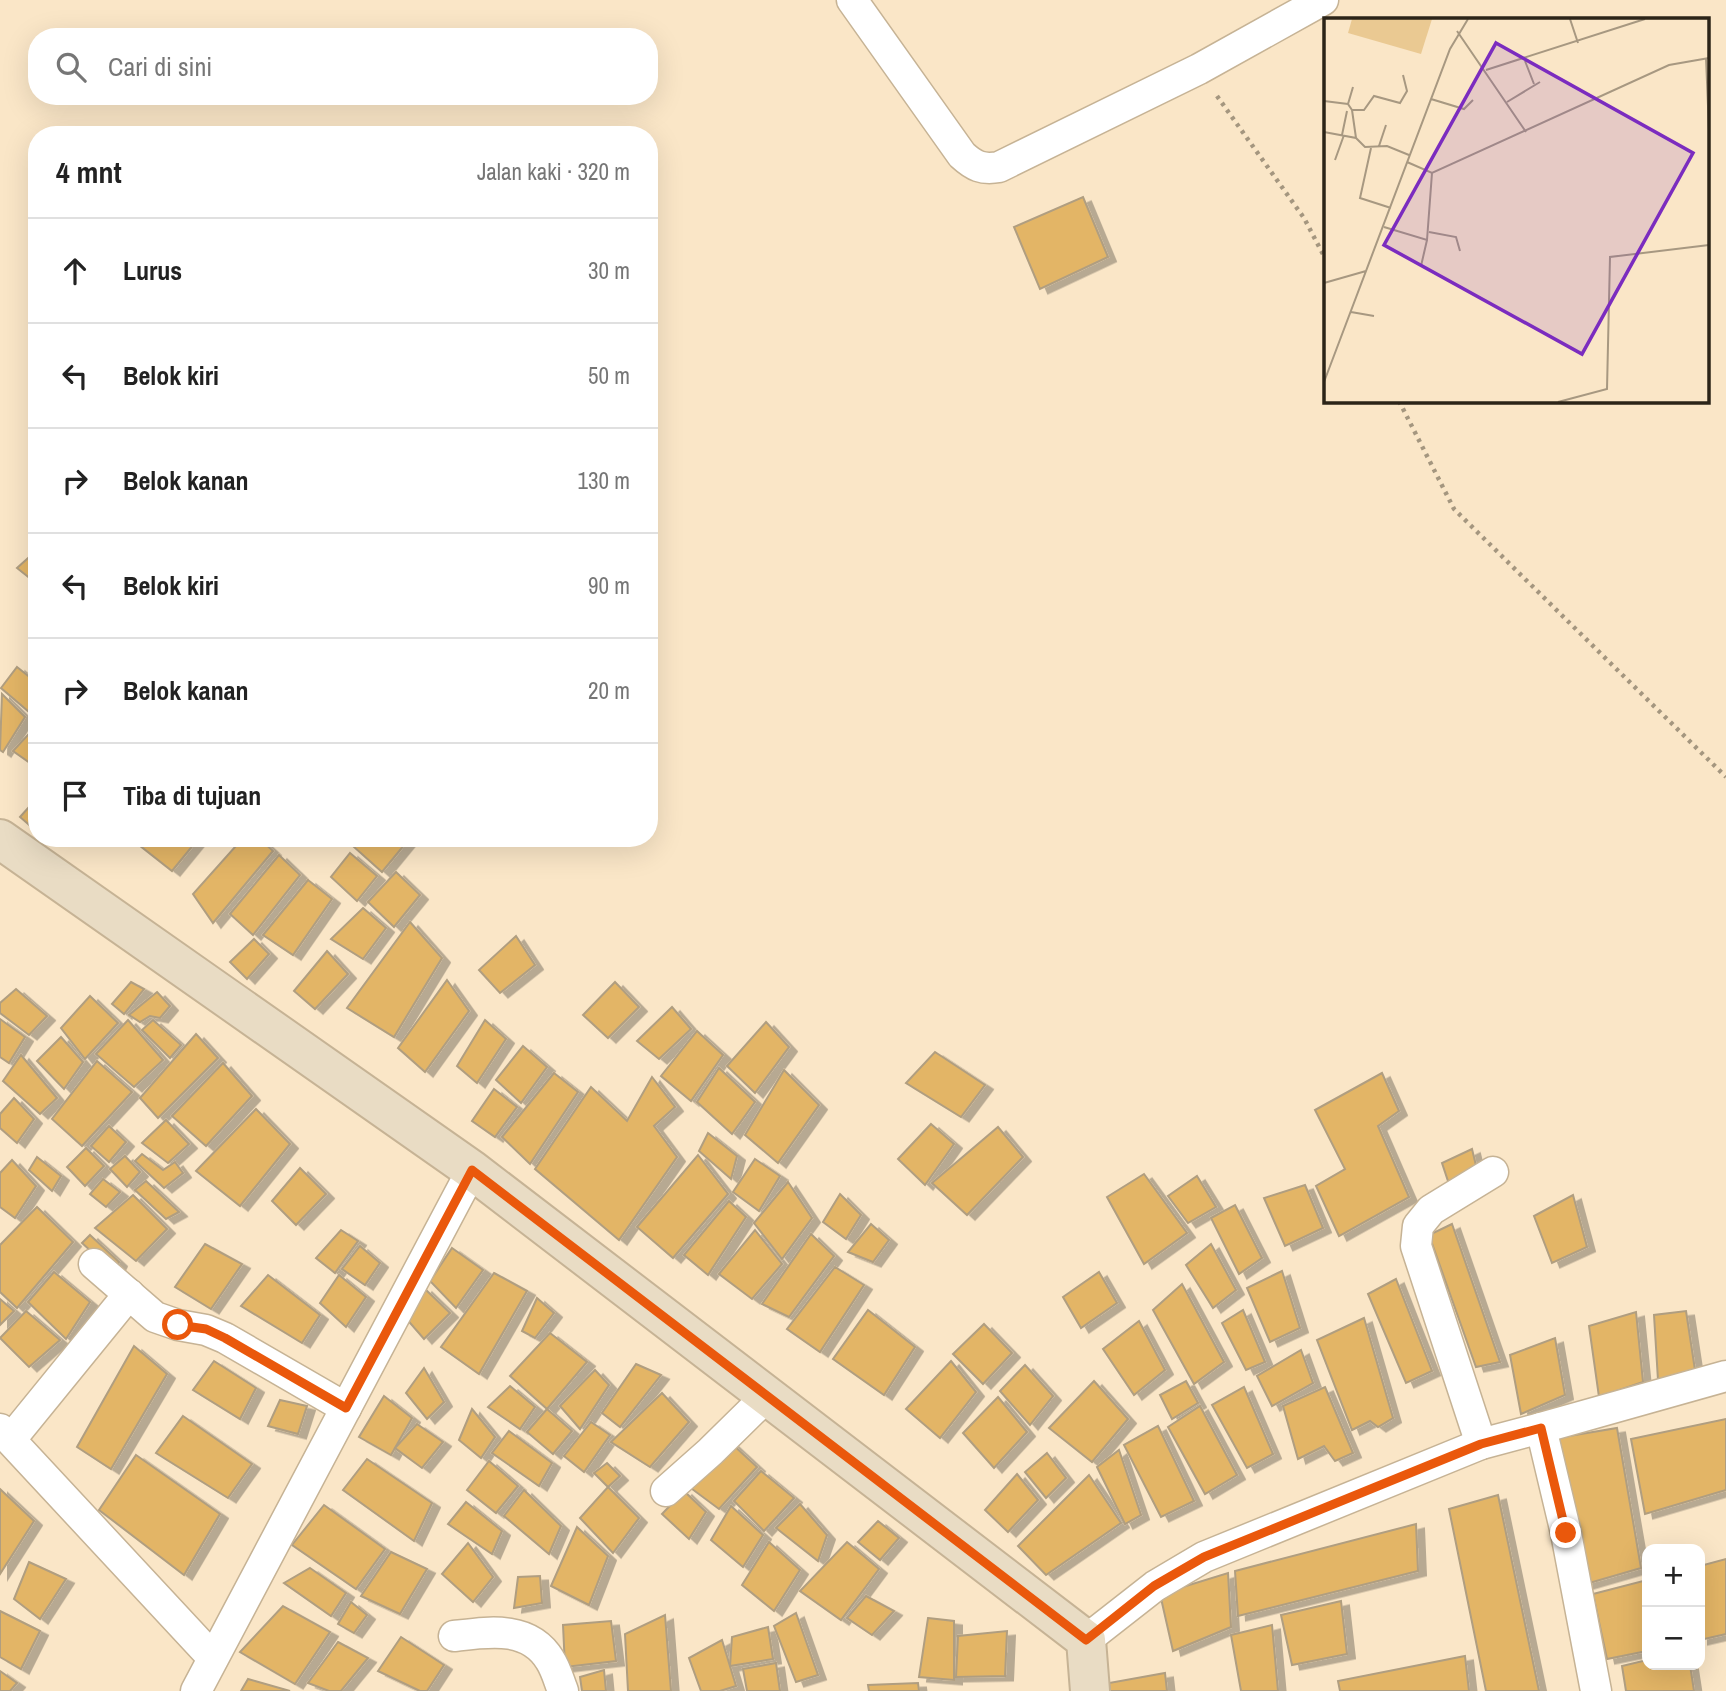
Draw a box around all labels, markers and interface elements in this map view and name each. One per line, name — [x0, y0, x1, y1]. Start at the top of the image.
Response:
inset map — [1324, 18, 1708, 402]
search box — [28, 28, 658, 105]
icon: search — [52, 48, 90, 86]
text: Cari di sini — [108, 49, 212, 84]
text: 4 mnt — [56, 152, 122, 192]
text: Jalan kaki · 320 m — [477, 156, 630, 187]
icon: ahead — [56, 252, 94, 290]
text: Lurus — [123, 253, 182, 288]
text: 30 m — [588, 255, 630, 286]
icon: left — [56, 357, 94, 395]
text: Belok kiri — [123, 358, 219, 393]
text: 50 m — [588, 360, 630, 391]
icon: right — [56, 462, 94, 500]
text: Belok kanan — [123, 463, 249, 498]
text: 130 m — [578, 465, 630, 496]
icon: left — [56, 567, 94, 605]
text: Belok kiri — [123, 568, 219, 603]
text: 90 m — [588, 570, 630, 601]
icon: right — [56, 672, 94, 710]
text: Belok kanan — [123, 673, 249, 708]
text: 20 m — [588, 675, 630, 706]
icon: arrive — [56, 777, 94, 815]
text: Tiba di tujuan — [123, 778, 261, 813]
route start — [162, 1309, 193, 1340]
route end — [1550, 1517, 1581, 1548]
map controls — [1642, 1544, 1705, 1670]
button: + — [1642, 1544, 1705, 1607]
button: − — [1642, 1607, 1705, 1670]

